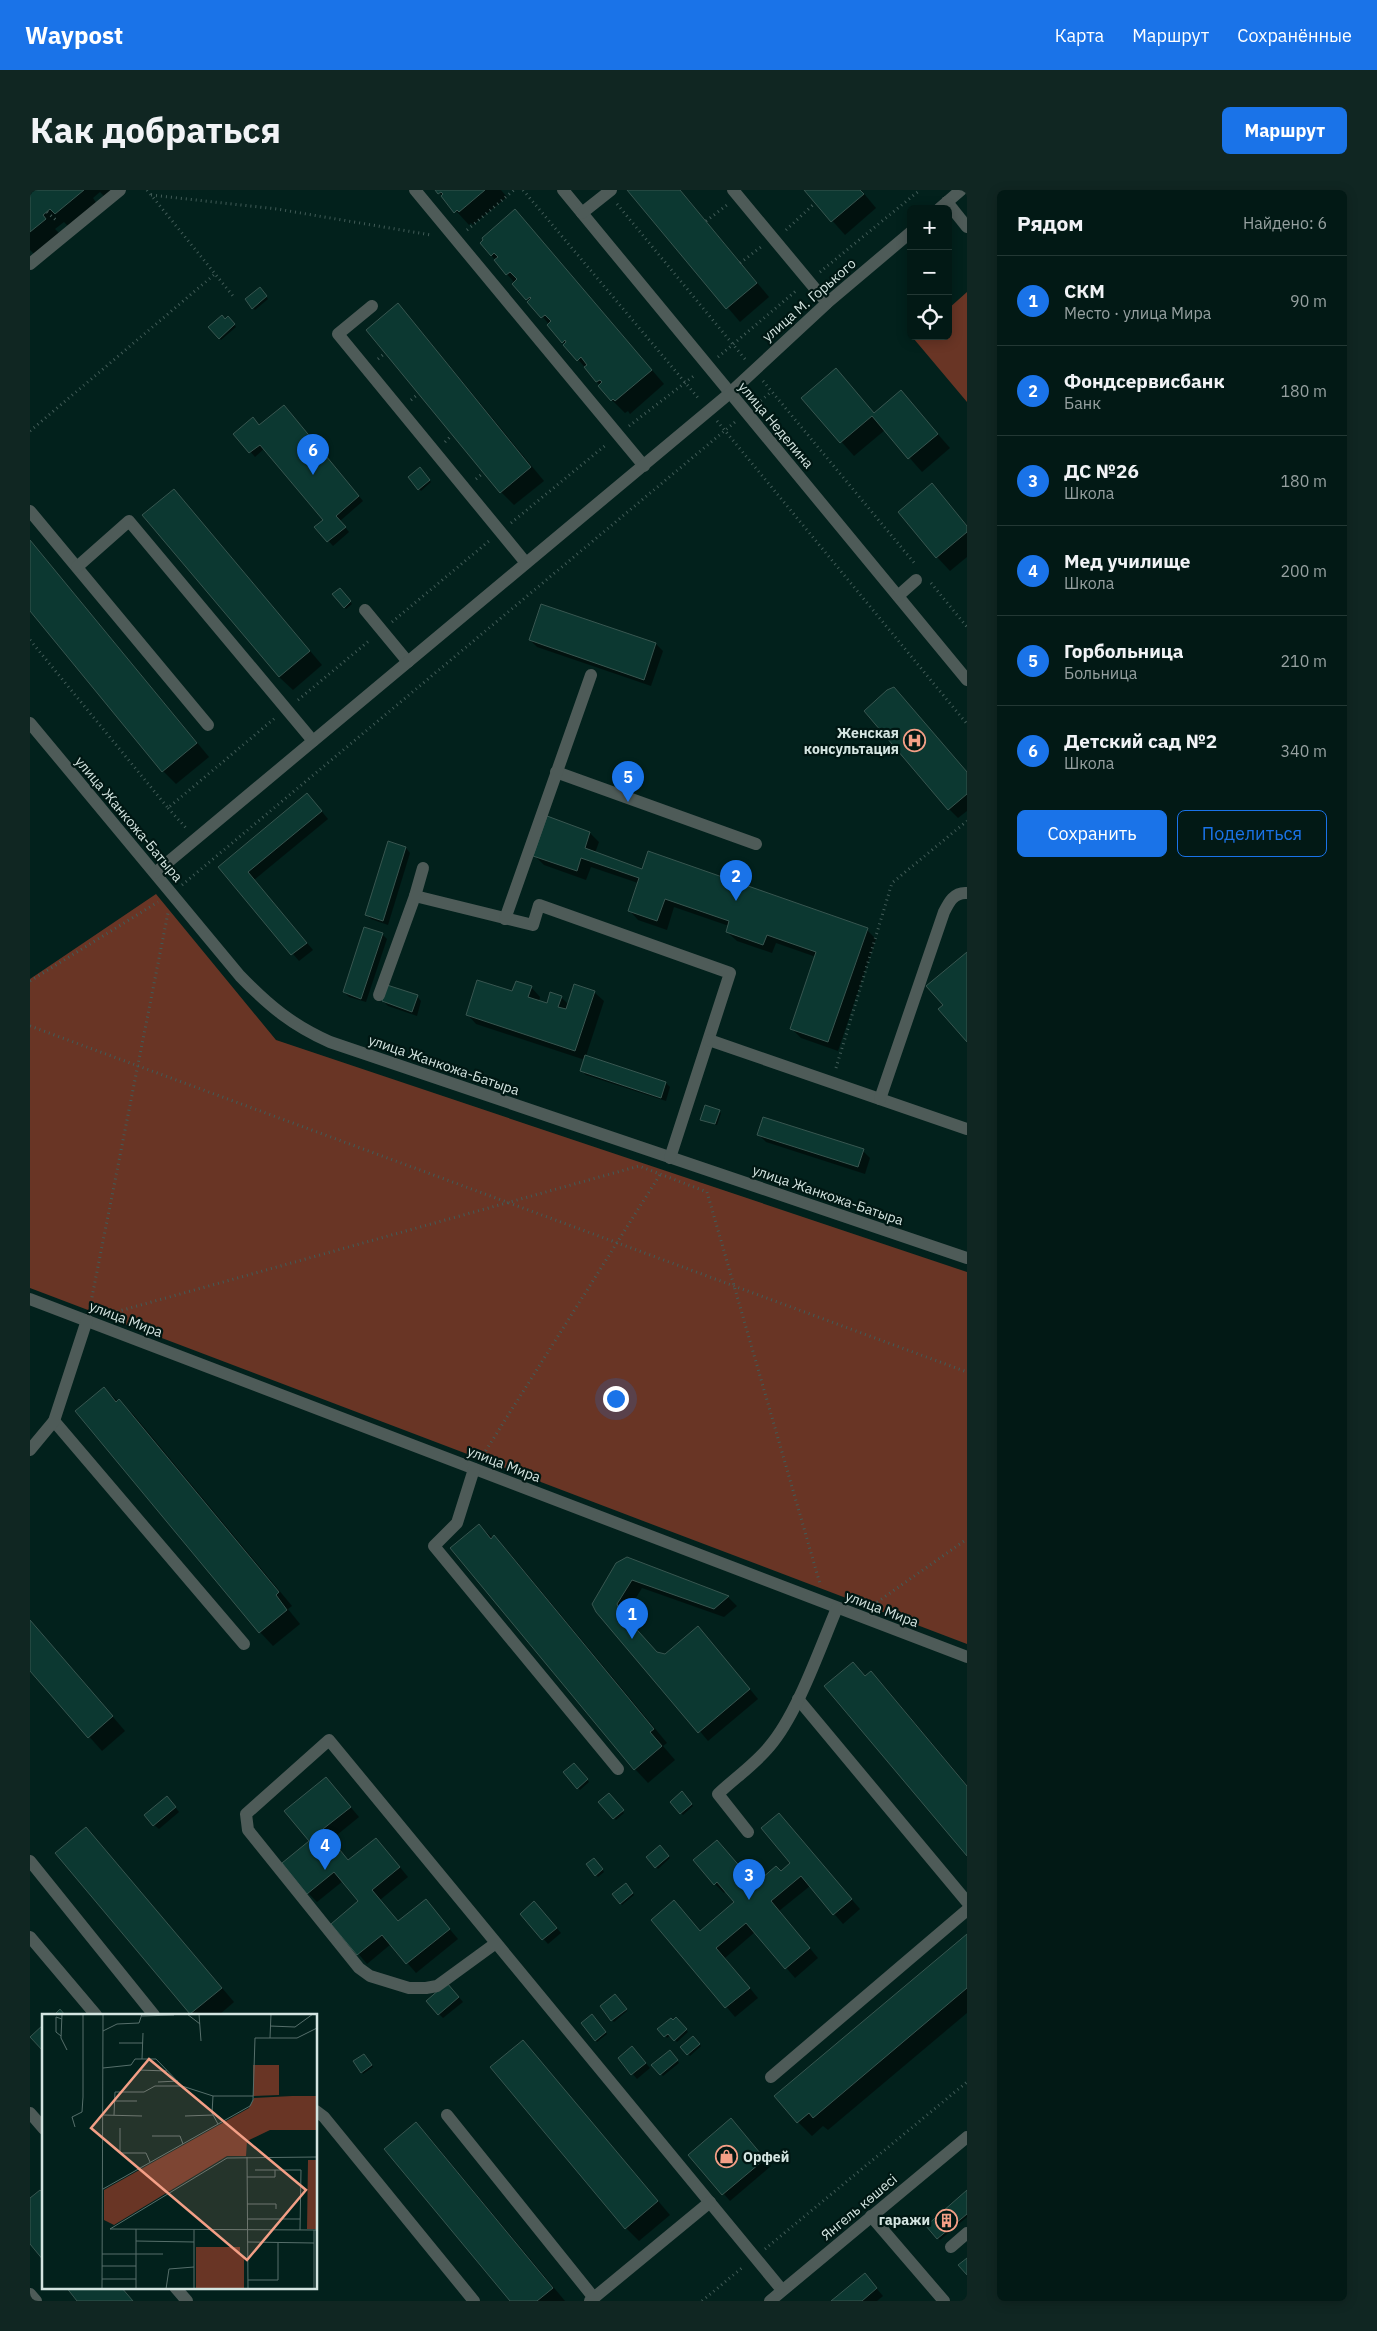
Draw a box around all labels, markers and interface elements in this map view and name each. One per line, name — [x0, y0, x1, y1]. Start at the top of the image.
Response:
text: Waypost — [25, 19, 123, 51]
text: Карта — [1055, 24, 1104, 47]
text: Маршрут — [1132, 24, 1209, 47]
text: Сохранённые — [1237, 24, 1352, 47]
text: Как добраться — [30, 107, 281, 153]
button: Маршрут — [1222, 107, 1347, 154]
map controls — [907, 205, 952, 340]
button: + — [907, 205, 952, 250]
text: Рядом — [1017, 209, 1084, 237]
text: Найдено: 6 — [1243, 213, 1327, 233]
button: − — [907, 250, 952, 295]
street label: улица М. Горького — [758, 254, 860, 346]
text: СКМ — [1064, 279, 1105, 303]
text: 1 — [1028, 291, 1038, 311]
text: 90 m — [1290, 291, 1327, 311]
button: locate — [907, 295, 952, 340]
text: Место · улица Мира — [1064, 303, 1211, 323]
text: Фондсервисбанк — [1064, 369, 1225, 393]
street label: улица Неделина — [735, 378, 818, 472]
text: 2 — [1028, 381, 1038, 401]
text: 180 m — [1280, 381, 1327, 401]
text: Банк — [1064, 393, 1101, 413]
pin: 6 — [297, 434, 329, 475]
text: ДС №26 — [1064, 459, 1139, 483]
text: 3 — [1028, 471, 1038, 491]
text: 180 m — [1280, 471, 1327, 491]
text: Школа — [1064, 483, 1114, 503]
text: Мед училище — [1064, 549, 1191, 573]
text: 4 — [1028, 561, 1038, 581]
text: 200 m — [1280, 561, 1327, 581]
text: Школа — [1064, 573, 1114, 593]
text: Горбольница — [1064, 639, 1184, 663]
text: 5 — [1028, 651, 1038, 671]
text: 210 m — [1280, 651, 1327, 671]
text: Больница — [1064, 663, 1137, 683]
place label: Женская консультация — [804, 724, 899, 758]
hospital icon: Женская консультация — [903, 729, 927, 753]
text: Детский сад №2 — [1064, 729, 1217, 753]
text: 6 — [1028, 741, 1038, 761]
text: 340 m — [1280, 741, 1327, 761]
street label: улица Жанкожа-Батыра — [71, 752, 187, 886]
text: Школа — [1064, 753, 1114, 773]
pin: 5 — [612, 761, 644, 802]
button: Сохранить — [1017, 810, 1167, 857]
button: Поделиться — [1177, 810, 1327, 857]
pin: 2 — [720, 860, 752, 901]
street label: улица Жанкожа-Батыра — [366, 1031, 522, 1099]
street label: улица Жанкожа-Батыра — [750, 1161, 906, 1229]
street label: улица Мира — [87, 1297, 166, 1341]
your location — [603, 1386, 629, 1412]
street label: улица Мира — [465, 1442, 544, 1486]
street label: улица Мира — [843, 1587, 922, 1631]
pin: 1 — [616, 1598, 648, 1639]
pin: 4 — [309, 1829, 341, 1870]
pin: 3 — [733, 1859, 765, 1900]
inset map — [42, 2014, 318, 2288]
shop icon: Орфей — [715, 2145, 739, 2169]
place label: Орфей — [743, 2148, 789, 2166]
street label: Янгель көшесі — [817, 2170, 901, 2244]
building icon: гаражи — [934, 2208, 958, 2232]
place label: гаражи — [879, 2211, 930, 2229]

